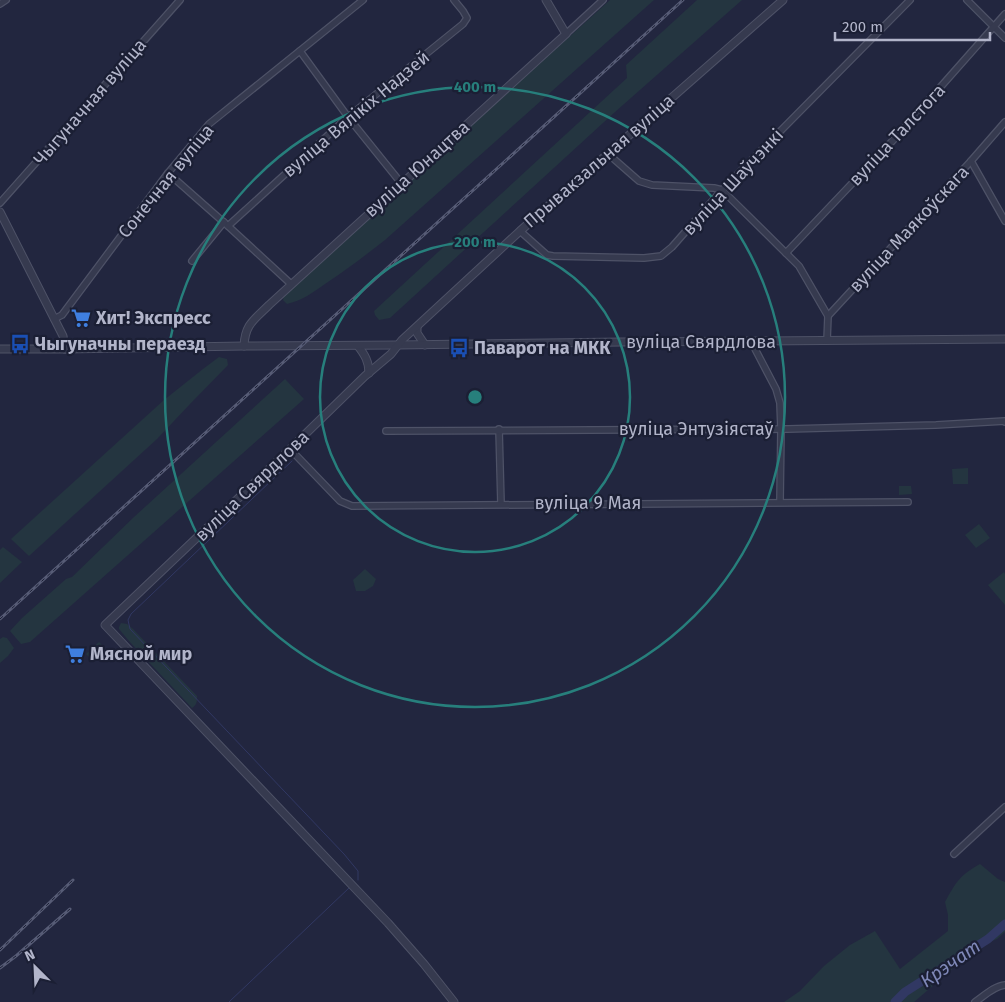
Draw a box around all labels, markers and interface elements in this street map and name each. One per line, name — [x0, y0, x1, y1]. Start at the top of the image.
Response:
scale bar — [835, 10, 990, 42]
text: 200 m — [842, 18, 883, 36]
street label: Чыгуначная вуліца — [29, 34, 151, 170]
street label: вуліца Вялікіх Надзей — [278, 46, 434, 182]
text: 400 m — [454, 78, 496, 96]
street label: вуліца Талстога — [844, 80, 950, 190]
street label: Прывакзальная вуліца — [519, 89, 679, 233]
street label: вуліца Юнацтва — [360, 116, 474, 222]
street label: Сонечная вуліца — [113, 120, 219, 242]
street label: вуліца Шаўчэнкі — [678, 124, 788, 240]
street label: вуліца Маякоўскага — [845, 161, 973, 297]
text: 200 m — [454, 233, 496, 251]
supermarket icon: Хит! Экспресс — [70, 307, 92, 329]
place label: Хит! Экспресс — [95, 307, 211, 329]
street label: вуліца Свярдлова — [626, 331, 776, 353]
bus stop icon: Чыгуначны пераезд — [9, 333, 31, 355]
place label: Чыгуначны пераезд — [35, 333, 205, 355]
bus stop icon: Паварот на МКК — [448, 337, 470, 359]
place label: Паварот на МКК — [474, 337, 611, 359]
centre of rings — [466, 388, 484, 406]
street label: вуліца Энтузіястаў — [619, 418, 773, 440]
street label: вуліца Свярдлова — [190, 426, 314, 546]
street label: вуліца 9 Мая — [534, 492, 642, 514]
supermarket icon: Мясной мир — [64, 643, 86, 665]
place label: Мясной мир — [90, 643, 192, 665]
water label: Крэчат — [916, 934, 985, 992]
north arrow — [10, 942, 60, 992]
text: N — [22, 946, 38, 965]

